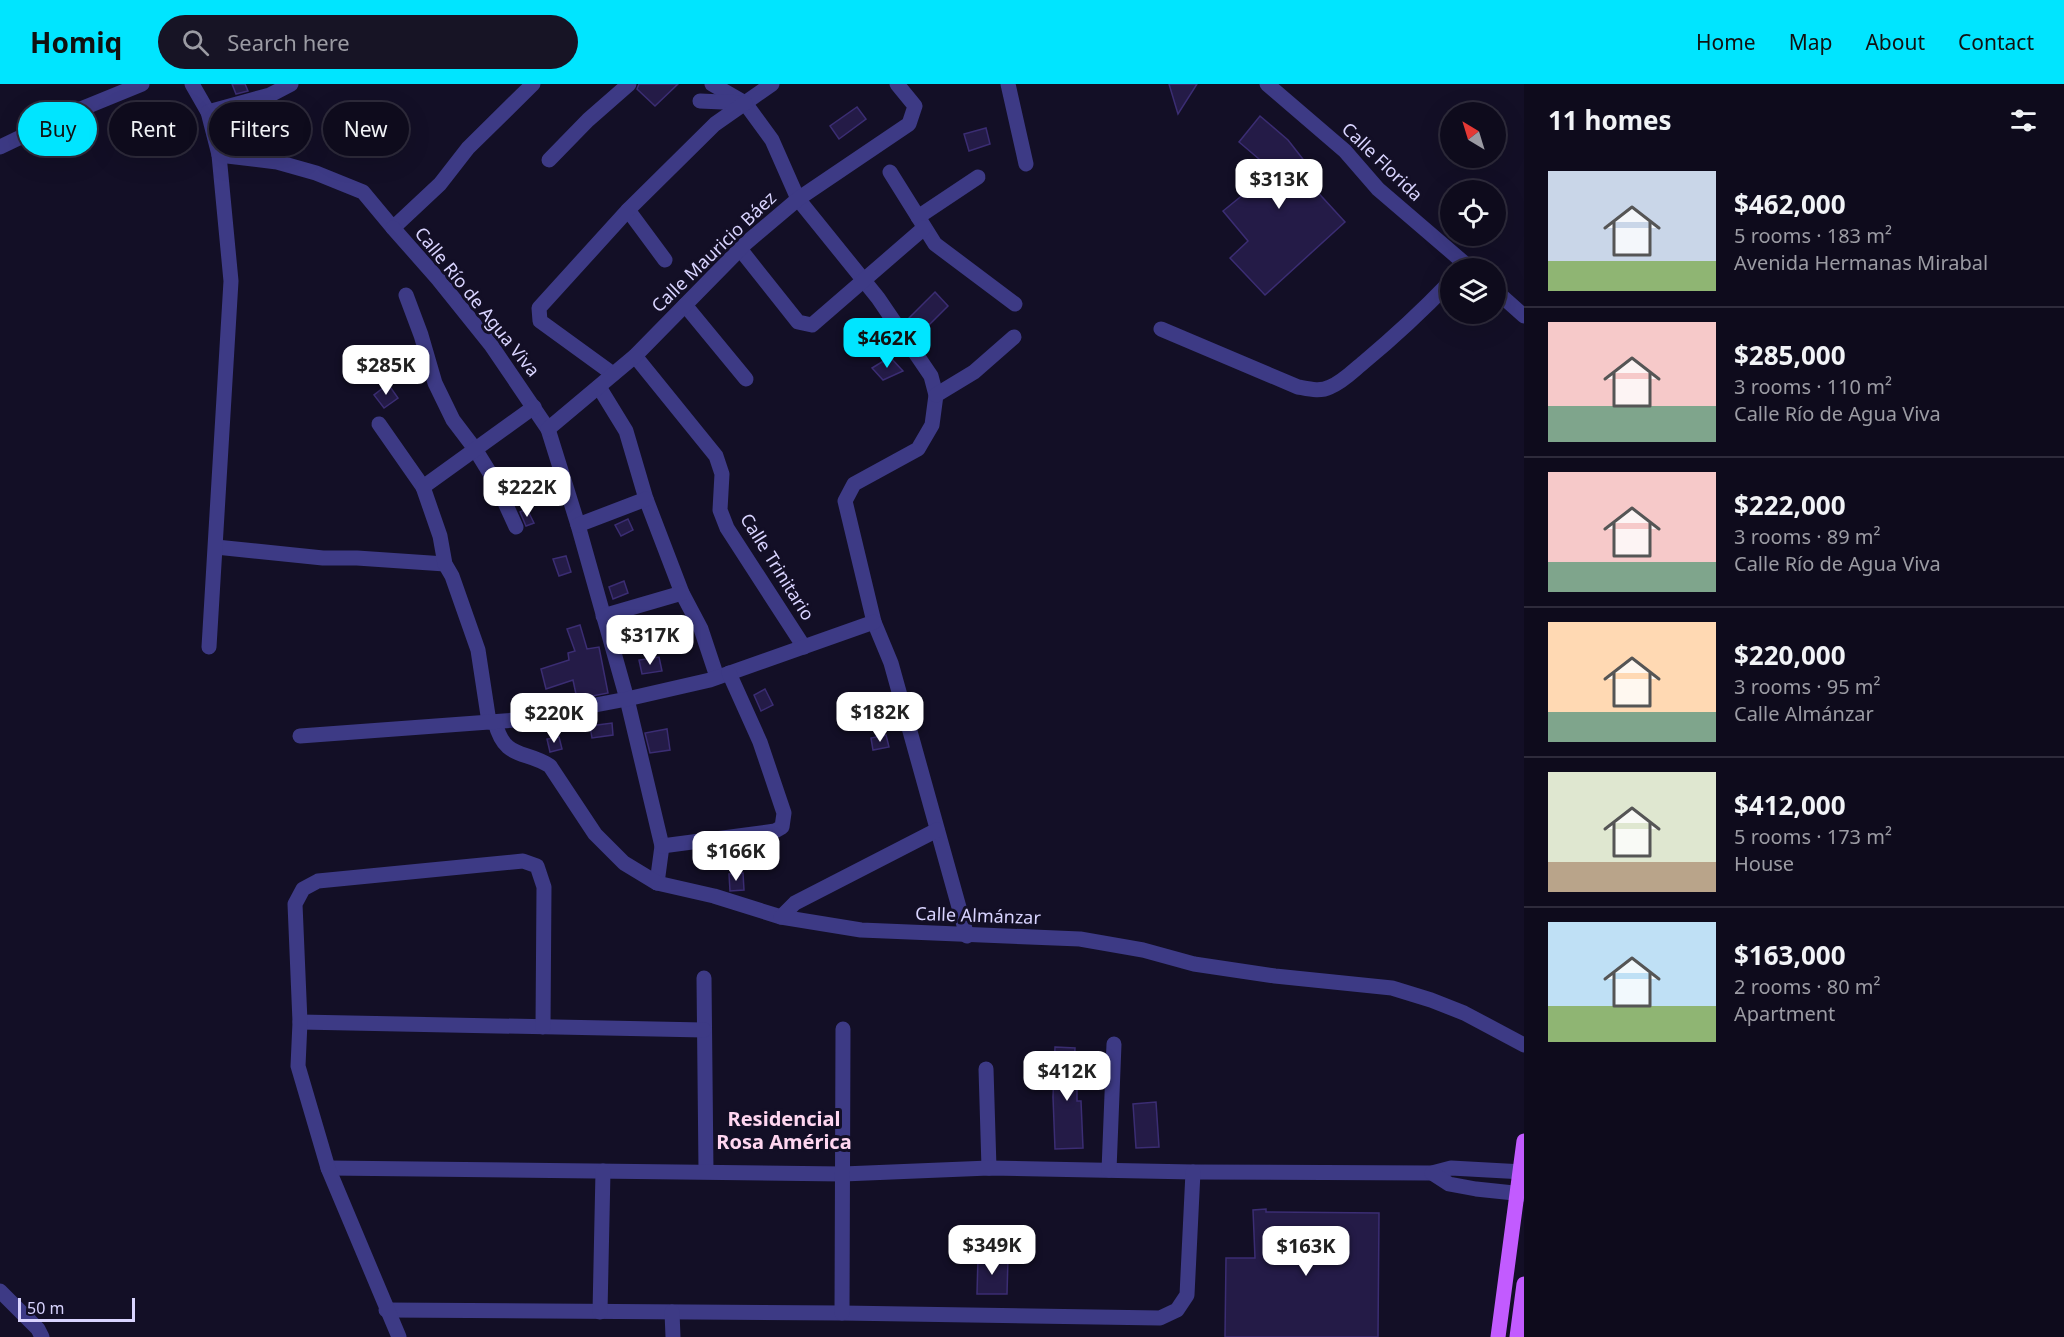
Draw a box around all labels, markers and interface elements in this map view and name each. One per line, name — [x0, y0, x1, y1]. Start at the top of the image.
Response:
search box — [158, 15, 578, 69]
text: Homiq — [30, 23, 122, 61]
icon: search — [179, 26, 212, 59]
text: Search here — [227, 27, 350, 57]
text: Home — [1696, 28, 1756, 56]
text: Map — [1789, 28, 1832, 56]
text: About — [1865, 28, 1925, 56]
text: Contact — [1958, 28, 2034, 56]
chip: Buy — [18, 102, 97, 156]
chip: Rent — [109, 102, 197, 156]
chip: Filters — [209, 102, 311, 156]
chip: New — [323, 102, 409, 156]
north arrow — [1440, 102, 1506, 168]
map controls — [1440, 102, 1506, 324]
text: 11 homes — [1548, 102, 1672, 138]
icon: filters — [2007, 104, 2040, 137]
street label: Calle Florida — [1337, 117, 1428, 206]
pin: $313K — [1237, 159, 1321, 210]
text: $313K — [1249, 165, 1309, 192]
button: locate — [1440, 180, 1506, 246]
street label: Calle Mauricio Báez — [646, 186, 781, 317]
text: $462,000 — [1734, 186, 1846, 222]
icon: home — [1596, 195, 1668, 267]
street label: Calle Río de Agua Viva — [410, 222, 546, 381]
text: 5 rooms · 183 m² — [1734, 222, 1892, 249]
text: Avenida Hermanas Mirabal — [1734, 249, 1988, 276]
button: layers — [1440, 258, 1506, 324]
pin: $462K — [845, 318, 929, 369]
text: $462K — [857, 324, 917, 351]
text: $285,000 — [1734, 337, 1846, 373]
pin: $285K — [344, 345, 428, 396]
icon: home — [1596, 346, 1668, 418]
text: $285K — [356, 351, 416, 378]
text: 3 rooms · 110 m² — [1734, 373, 1892, 400]
text: Calle Río de Agua Viva — [1734, 400, 1941, 427]
pin: $222K — [485, 467, 569, 518]
text: $222K — [497, 473, 557, 500]
text: $222,000 — [1734, 487, 1846, 523]
icon: home — [1596, 496, 1668, 568]
street label: Calle Trinitario — [735, 508, 820, 625]
text: 3 rooms · 89 m² — [1734, 523, 1881, 550]
text: Calle Río de Agua Viva — [1734, 550, 1941, 577]
pin: $317K — [608, 615, 692, 666]
text: $317K — [620, 621, 680, 648]
text: $220,000 — [1734, 637, 1846, 673]
icon: home — [1596, 646, 1668, 718]
text: 3 rooms · 95 m² — [1734, 673, 1881, 700]
pin: $182K — [838, 692, 922, 743]
pin: $220K — [512, 693, 596, 744]
text: $182K — [850, 698, 910, 725]
text: $220K — [524, 699, 584, 726]
text: Calle Almánzar — [1734, 700, 1874, 727]
text: $412,000 — [1734, 787, 1846, 823]
icon: home — [1596, 796, 1668, 868]
text: 5 rooms · 173 m² — [1734, 823, 1892, 850]
pin: $166K — [694, 831, 778, 882]
text: $166K — [706, 837, 766, 864]
text: House — [1734, 850, 1794, 877]
street label: Calle Almánzar — [915, 901, 1042, 929]
text: $163,000 — [1734, 937, 1846, 973]
icon: home — [1596, 946, 1668, 1018]
text: 2 rooms · 80 m² — [1734, 973, 1881, 1000]
text: Apartment — [1734, 1000, 1835, 1027]
pin: $412K — [1025, 1051, 1109, 1102]
text: $412K — [1037, 1057, 1097, 1084]
district label: Residencial Rosa América — [716, 1105, 852, 1155]
pin: $349K — [950, 1225, 1034, 1276]
pin: $163K — [1264, 1226, 1348, 1277]
text: $349K — [962, 1231, 1022, 1258]
text: $163K — [1276, 1232, 1336, 1259]
scale bar — [18, 1295, 135, 1322]
text: 50 m — [27, 1297, 64, 1319]

